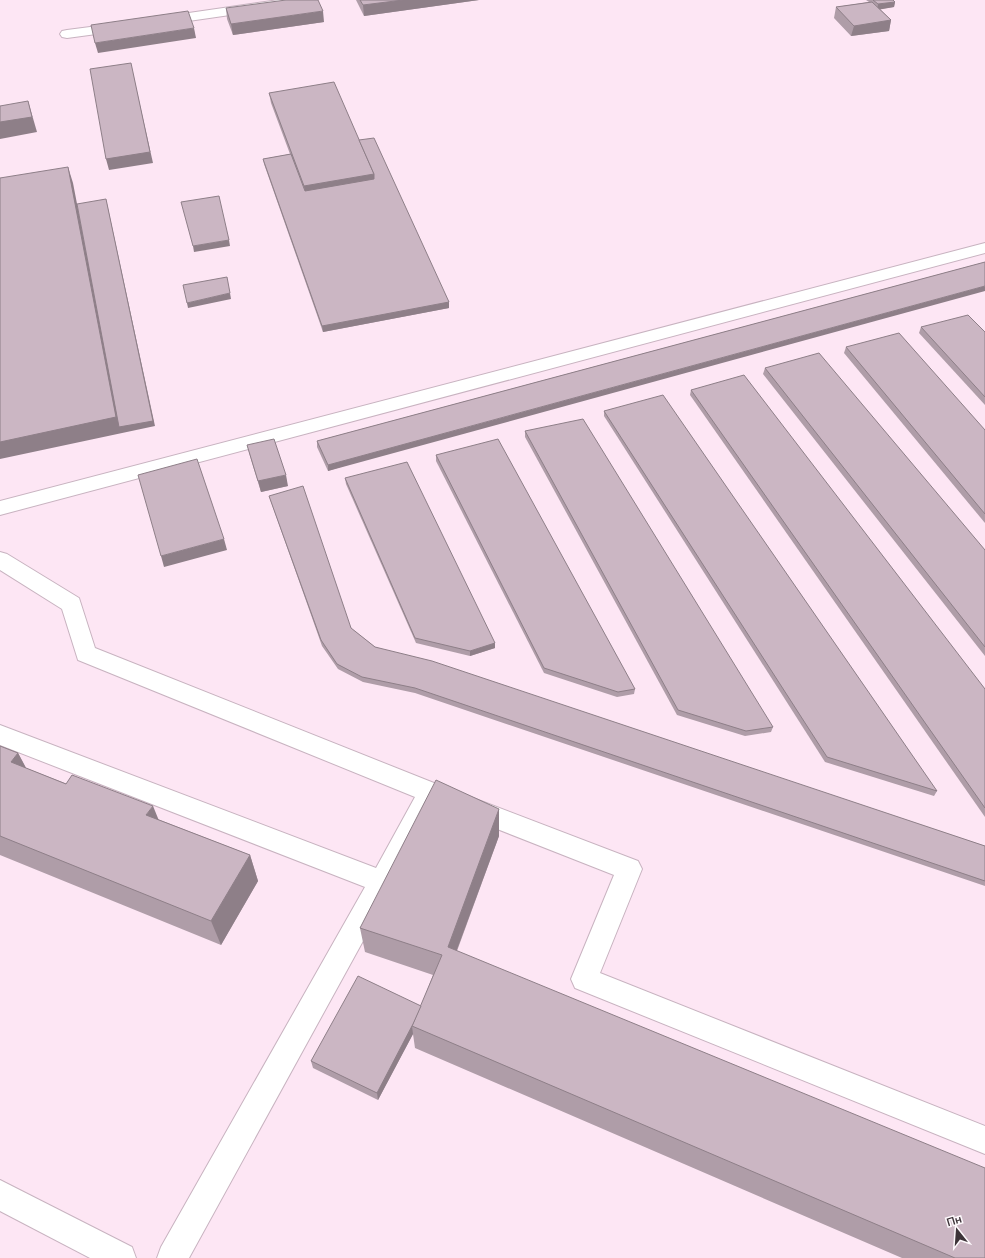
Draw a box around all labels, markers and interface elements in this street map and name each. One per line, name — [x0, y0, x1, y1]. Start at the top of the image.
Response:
north arrow — [937, 1210, 977, 1250]
text: Пн — [945, 1211, 964, 1229]

